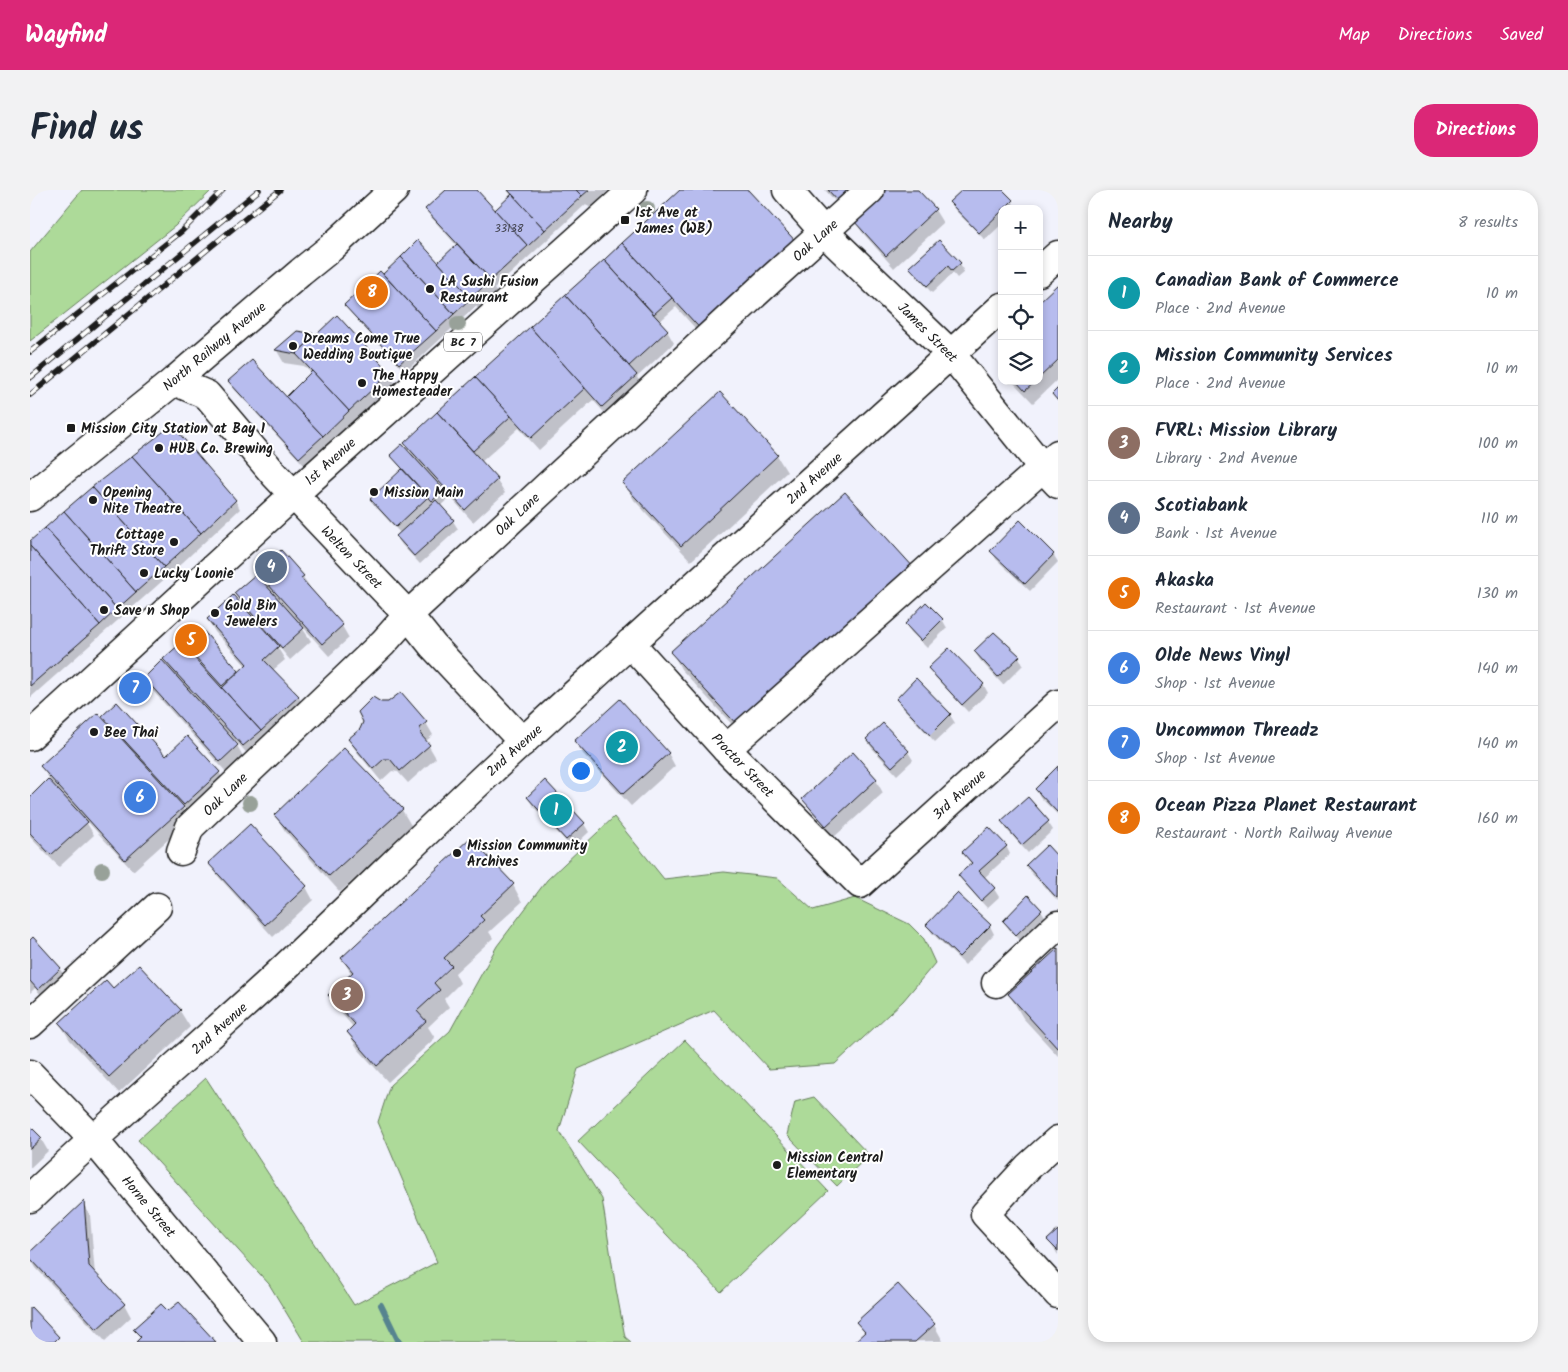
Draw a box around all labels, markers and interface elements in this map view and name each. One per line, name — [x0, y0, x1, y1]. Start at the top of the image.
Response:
text: Wayfind — [25, 16, 107, 55]
text: Map — [1338, 21, 1370, 50]
text: Directions — [1398, 21, 1472, 50]
text: Saved — [1500, 21, 1543, 50]
text: Find us — [30, 102, 143, 158]
button: Directions — [1414, 104, 1538, 157]
place label: 1st Ave at James (WB) — [635, 202, 713, 240]
map controls — [998, 205, 1043, 385]
button: + — [998, 205, 1043, 250]
text: Nearby — [1108, 206, 1173, 239]
text: 8 results — [1458, 210, 1518, 235]
marker: 1st Ave at James (WB) — [619, 214, 631, 226]
street label: Oak Lane — [788, 214, 844, 267]
house number: 33138 — [495, 220, 524, 238]
button: − — [998, 250, 1043, 295]
text: Canadian Bank of Commerce — [1155, 266, 1399, 296]
place label: LA Sushi Fusion Restaurant — [440, 271, 539, 309]
pin: 8 — [356, 273, 388, 311]
text: 1 — [1122, 281, 1126, 306]
text: 10 m — [1486, 281, 1518, 306]
marker: LA Sushi Fusion Restaurant — [424, 283, 436, 295]
button: locate — [998, 295, 1043, 340]
street label: North Railway Avenue — [158, 296, 272, 397]
text: Place · 2nd Avenue — [1155, 296, 1285, 321]
street label: James Street — [892, 297, 963, 368]
place label: Dreams Come True Wedding Boutique — [303, 328, 420, 366]
road number: BC 7 — [444, 332, 482, 352]
marker: Dreams Come True Wedding Boutique — [287, 340, 299, 352]
button: layers — [998, 340, 1043, 385]
text: Mission Community Services — [1155, 341, 1393, 371]
text: 2 — [1119, 356, 1129, 381]
text: 10 m — [1486, 356, 1518, 381]
place label: The Happy Homesteader — [372, 365, 453, 403]
text: Place · 2nd Avenue — [1155, 371, 1285, 396]
marker: The Happy Homesteader — [356, 377, 368, 389]
text: FVRL: Mission Library — [1155, 416, 1337, 446]
place label: Mission City Station at Bay 1 — [81, 418, 266, 440]
marker: Mission City Station at Bay 1 — [65, 422, 77, 434]
text: 3 — [1120, 431, 1128, 456]
text: 100 m — [1478, 431, 1518, 456]
street label: 1st Avenue — [300, 432, 362, 491]
place label: HUB Co. Brewing — [169, 438, 273, 460]
marker: HUB Co. Brewing — [153, 442, 165, 454]
text: Library · 2nd Avenue — [1155, 446, 1298, 471]
street label: 2nd Avenue — [782, 447, 848, 510]
place label: Opening Nite Theatre — [103, 482, 182, 520]
place label: Mission Main — [384, 482, 464, 504]
marker: Mission Main — [368, 486, 380, 498]
street label: Oak Lane — [490, 487, 546, 542]
text: Scotiabank — [1155, 491, 1247, 521]
marker: Opening Nite Theatre — [87, 494, 99, 506]
text: 4 — [1120, 506, 1128, 531]
text: 110 m — [1481, 506, 1518, 531]
street label: Welton Street — [315, 521, 388, 595]
text: Bank · 1st Avenue — [1155, 521, 1277, 546]
place label: Cottage Thrift Store — [90, 524, 164, 562]
marker: Cottage Thrift Store — [168, 536, 180, 548]
pin: 4 — [255, 548, 287, 586]
place label: Lucky Loonie — [154, 563, 234, 585]
text: Akaska — [1155, 566, 1214, 596]
marker: Lucky Loonie — [138, 567, 150, 579]
text: 5 — [1120, 581, 1128, 606]
text: 130 m — [1477, 581, 1518, 606]
place label: Gold Bin Jewelers — [225, 595, 278, 633]
text: Restaurant · 1st Avenue — [1155, 596, 1315, 621]
place label: Save n Shop — [114, 600, 190, 622]
marker: Save n Shop — [98, 604, 110, 616]
marker: Gold Bin Jewelers — [209, 607, 221, 619]
pin: 5 — [175, 621, 207, 659]
text: Olde News Vinyl — [1155, 641, 1290, 671]
text: 6 — [1120, 656, 1128, 681]
text: 140 m — [1477, 656, 1518, 681]
pin: 7 — [119, 669, 151, 707]
text: Shop · 1st Avenue — [1155, 671, 1275, 696]
text: Uncommon Threadz — [1155, 716, 1319, 746]
street label: 2nd Avenue — [482, 719, 548, 782]
place label: Bee Thai — [104, 722, 158, 744]
marker: Bee Thai — [88, 726, 100, 738]
pin: 2 — [606, 728, 638, 766]
street label: Proctor Street — [706, 728, 779, 803]
text: 7 — [1120, 731, 1128, 756]
text: 140 m — [1477, 731, 1518, 756]
text: Shop · 1st Avenue — [1155, 746, 1275, 771]
your location — [568, 758, 594, 784]
street label: 3rd Avenue — [928, 764, 992, 825]
street label: Oak Lane — [198, 767, 254, 822]
pin: 6 — [124, 778, 156, 816]
pin: 1 — [540, 791, 572, 829]
text: Ocean Pizza Planet Restaurant — [1155, 791, 1417, 821]
text: 8 — [1119, 806, 1129, 831]
text: 160 m — [1477, 806, 1518, 831]
text: Restaurant · North Railway Avenue — [1155, 821, 1392, 846]
place label: Mission Community Archives — [467, 835, 588, 873]
marker: Mission Community Archives — [451, 847, 463, 859]
pin: 3 — [331, 976, 363, 1014]
street label: 2nd Avenue — [187, 997, 253, 1060]
place label: Mission Central Elementary — [787, 1147, 883, 1185]
marker: Mission Central Elementary — [771, 1159, 783, 1171]
street label: Horne Street — [116, 1171, 181, 1243]

